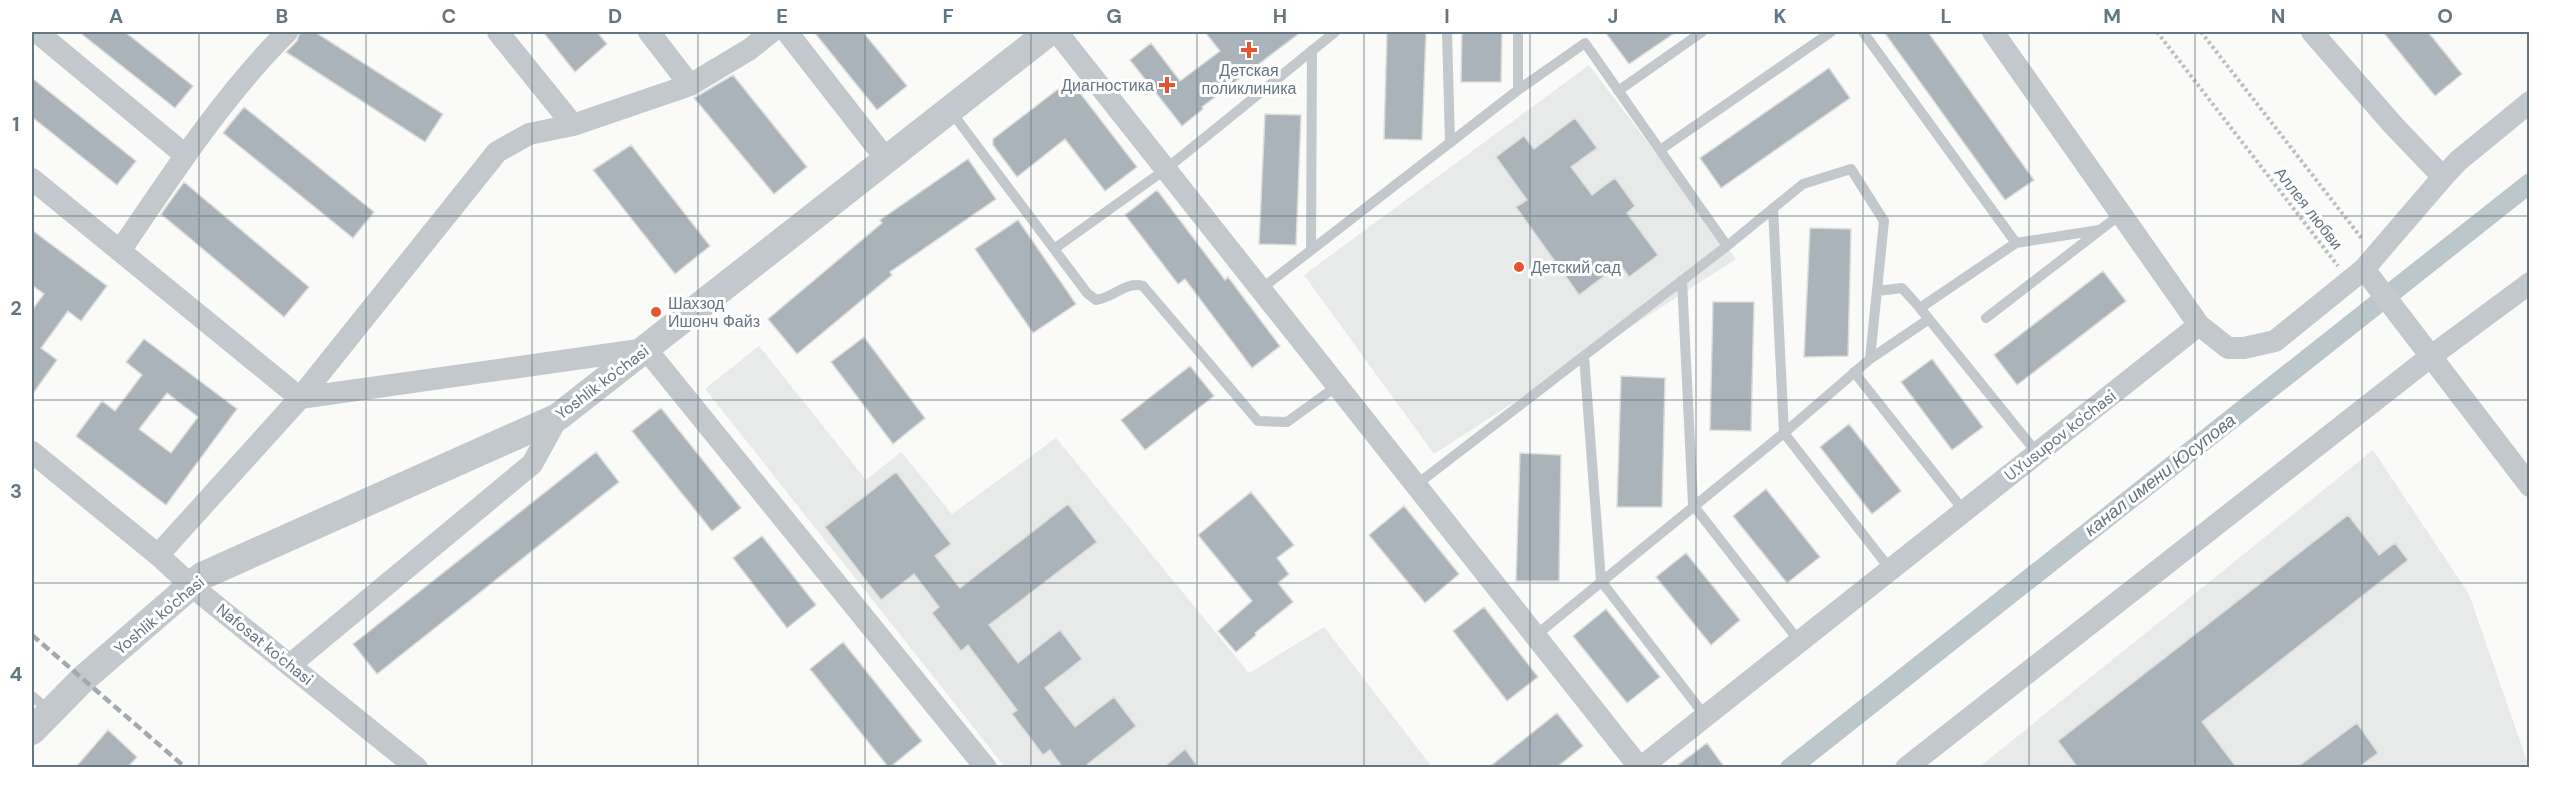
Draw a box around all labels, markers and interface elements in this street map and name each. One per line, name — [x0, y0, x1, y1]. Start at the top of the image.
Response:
text: A — [109, 3, 123, 29]
text: B — [276, 3, 288, 29]
text: C — [442, 3, 456, 29]
text: D — [608, 3, 622, 29]
text: E — [776, 3, 788, 29]
text: F — [942, 3, 954, 29]
text: G — [1106, 3, 1122, 29]
text: H — [1273, 3, 1287, 29]
text: I — [1444, 3, 1450, 29]
text: J — [1608, 3, 1618, 29]
text: K — [1773, 3, 1787, 29]
text: L — [1940, 3, 1952, 29]
text: M — [2103, 3, 2121, 29]
text: N — [2271, 3, 2285, 29]
text: O — [2437, 3, 2453, 29]
marker: Детская поликлиника — [1240, 41, 1258, 59]
place label: Детская поликлиника — [1202, 60, 1297, 99]
place label: Диагностика — [1061, 75, 1154, 96]
marker: Диагностика — [1158, 76, 1176, 94]
text: 1 — [12, 111, 20, 137]
street label: Аллея любви — [2270, 163, 2347, 254]
place label: Детский сад — [1531, 257, 1621, 278]
marker: Детский сад — [1512, 260, 1526, 274]
place label: Шахзод Ишонч Файз — [668, 293, 760, 332]
text: 2 — [10, 295, 22, 321]
marker: Шахзод Ишонч Файз — [649, 305, 663, 319]
street label: Yoshlik ko'chasi — [551, 340, 653, 424]
street label: U.Yusupov ko'chasi — [2000, 385, 2120, 486]
water label: канал имени Юсупова — [2079, 408, 2241, 542]
text: 3 — [10, 478, 22, 504]
street label: Yoshlik ko'chasi — [110, 572, 209, 659]
street label: Nafosat ko'chasi — [212, 599, 317, 690]
text: 4 — [10, 661, 23, 687]

